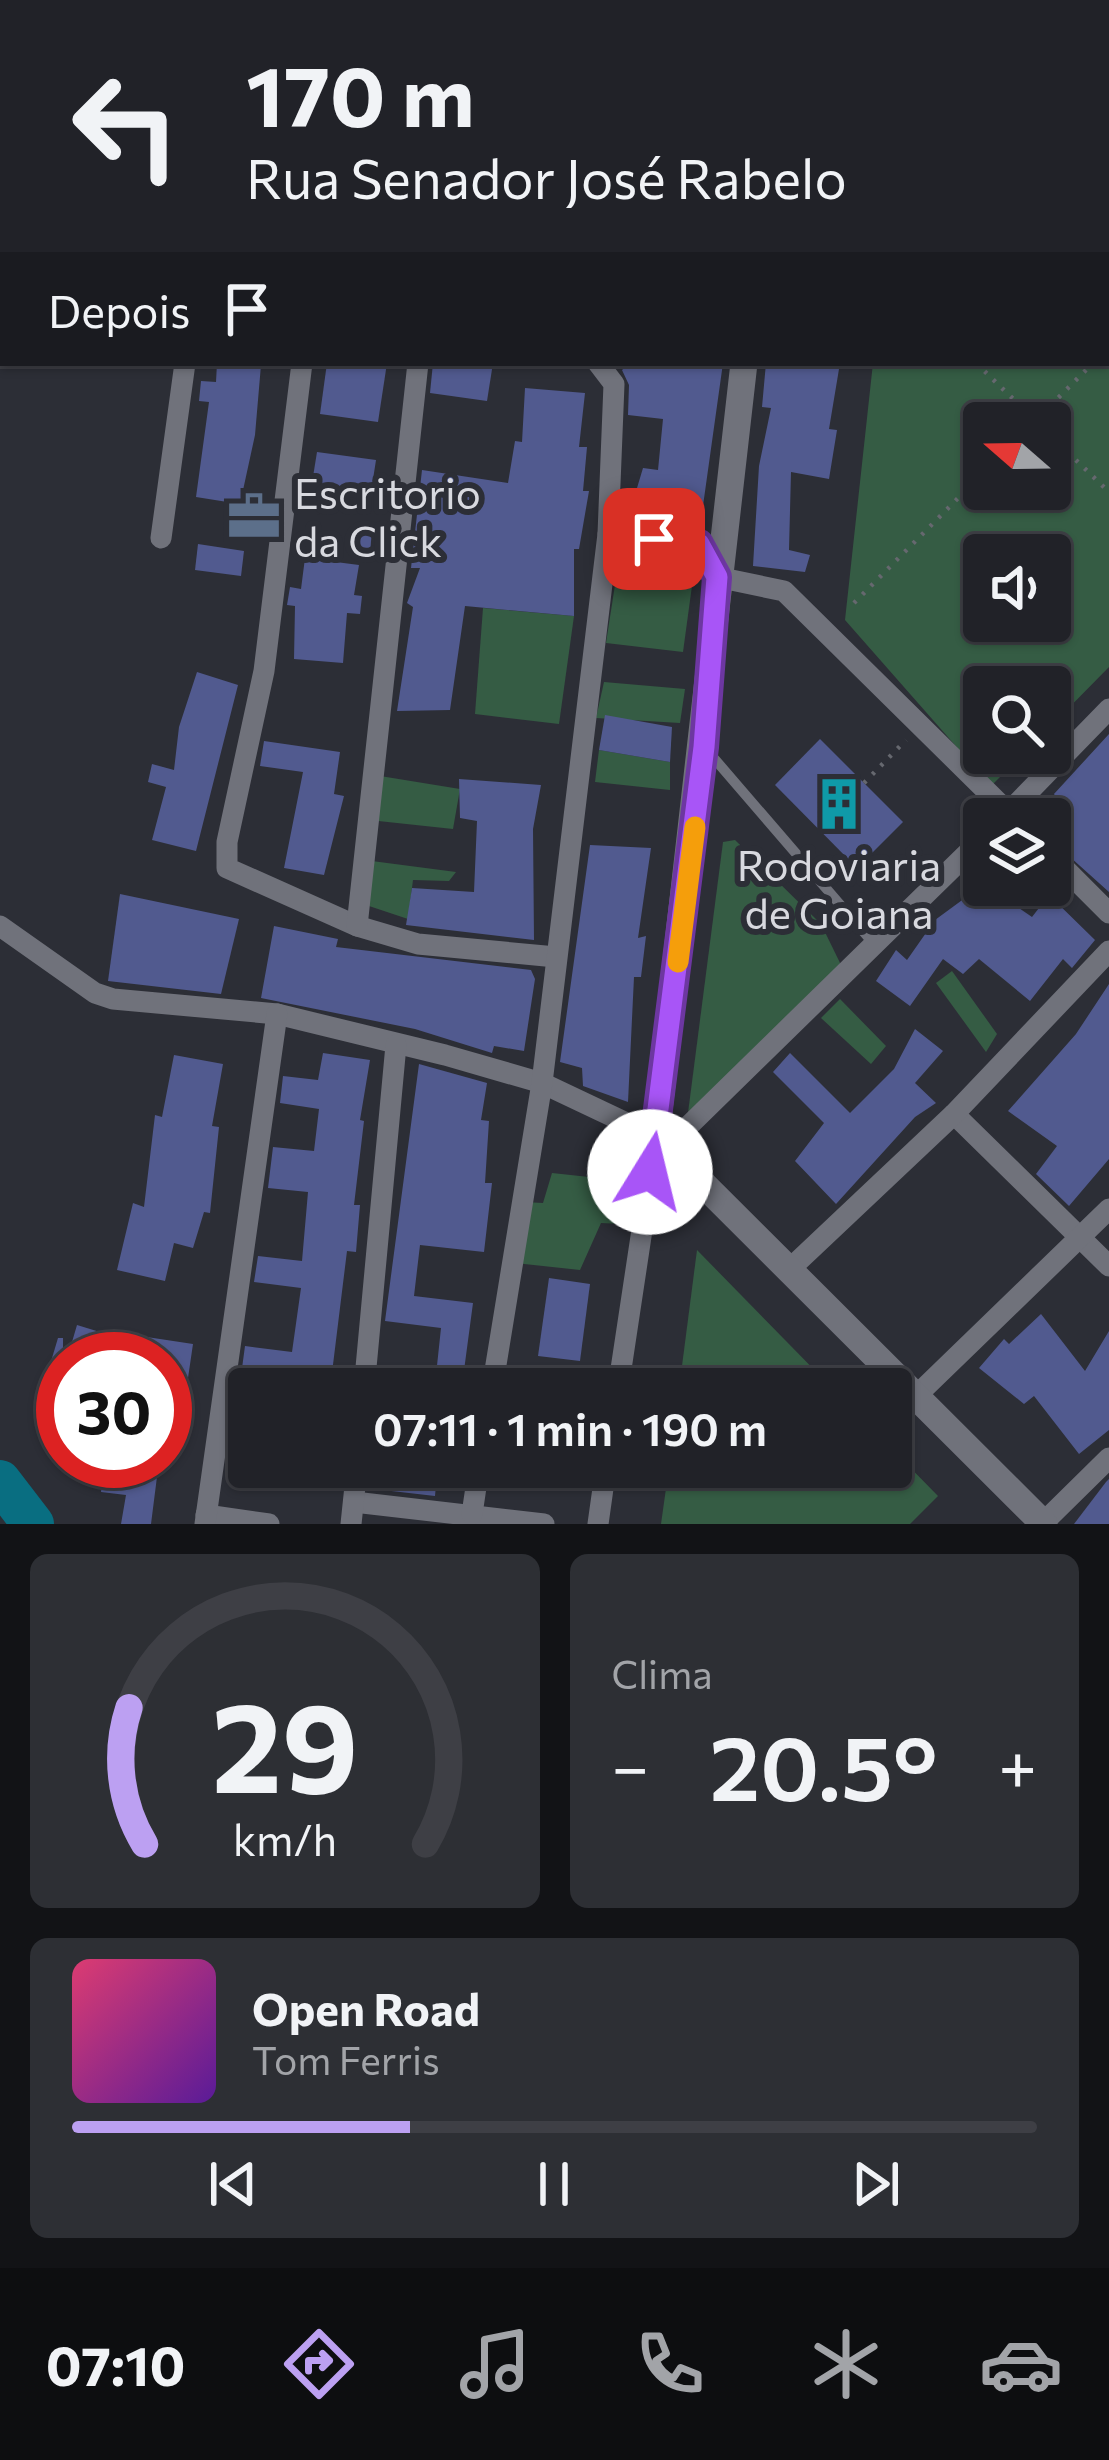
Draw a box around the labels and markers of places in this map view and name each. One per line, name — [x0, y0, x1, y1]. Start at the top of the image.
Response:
place label: Escritorio da Click — [294, 466, 481, 566]
office icon: Escritorio da Click — [225, 487, 283, 545]
pin — [603, 488, 705, 590]
building icon: Rodoviaria de Goiana — [810, 775, 868, 833]
place label: Rodoviaria de Goiana — [737, 838, 941, 938]

